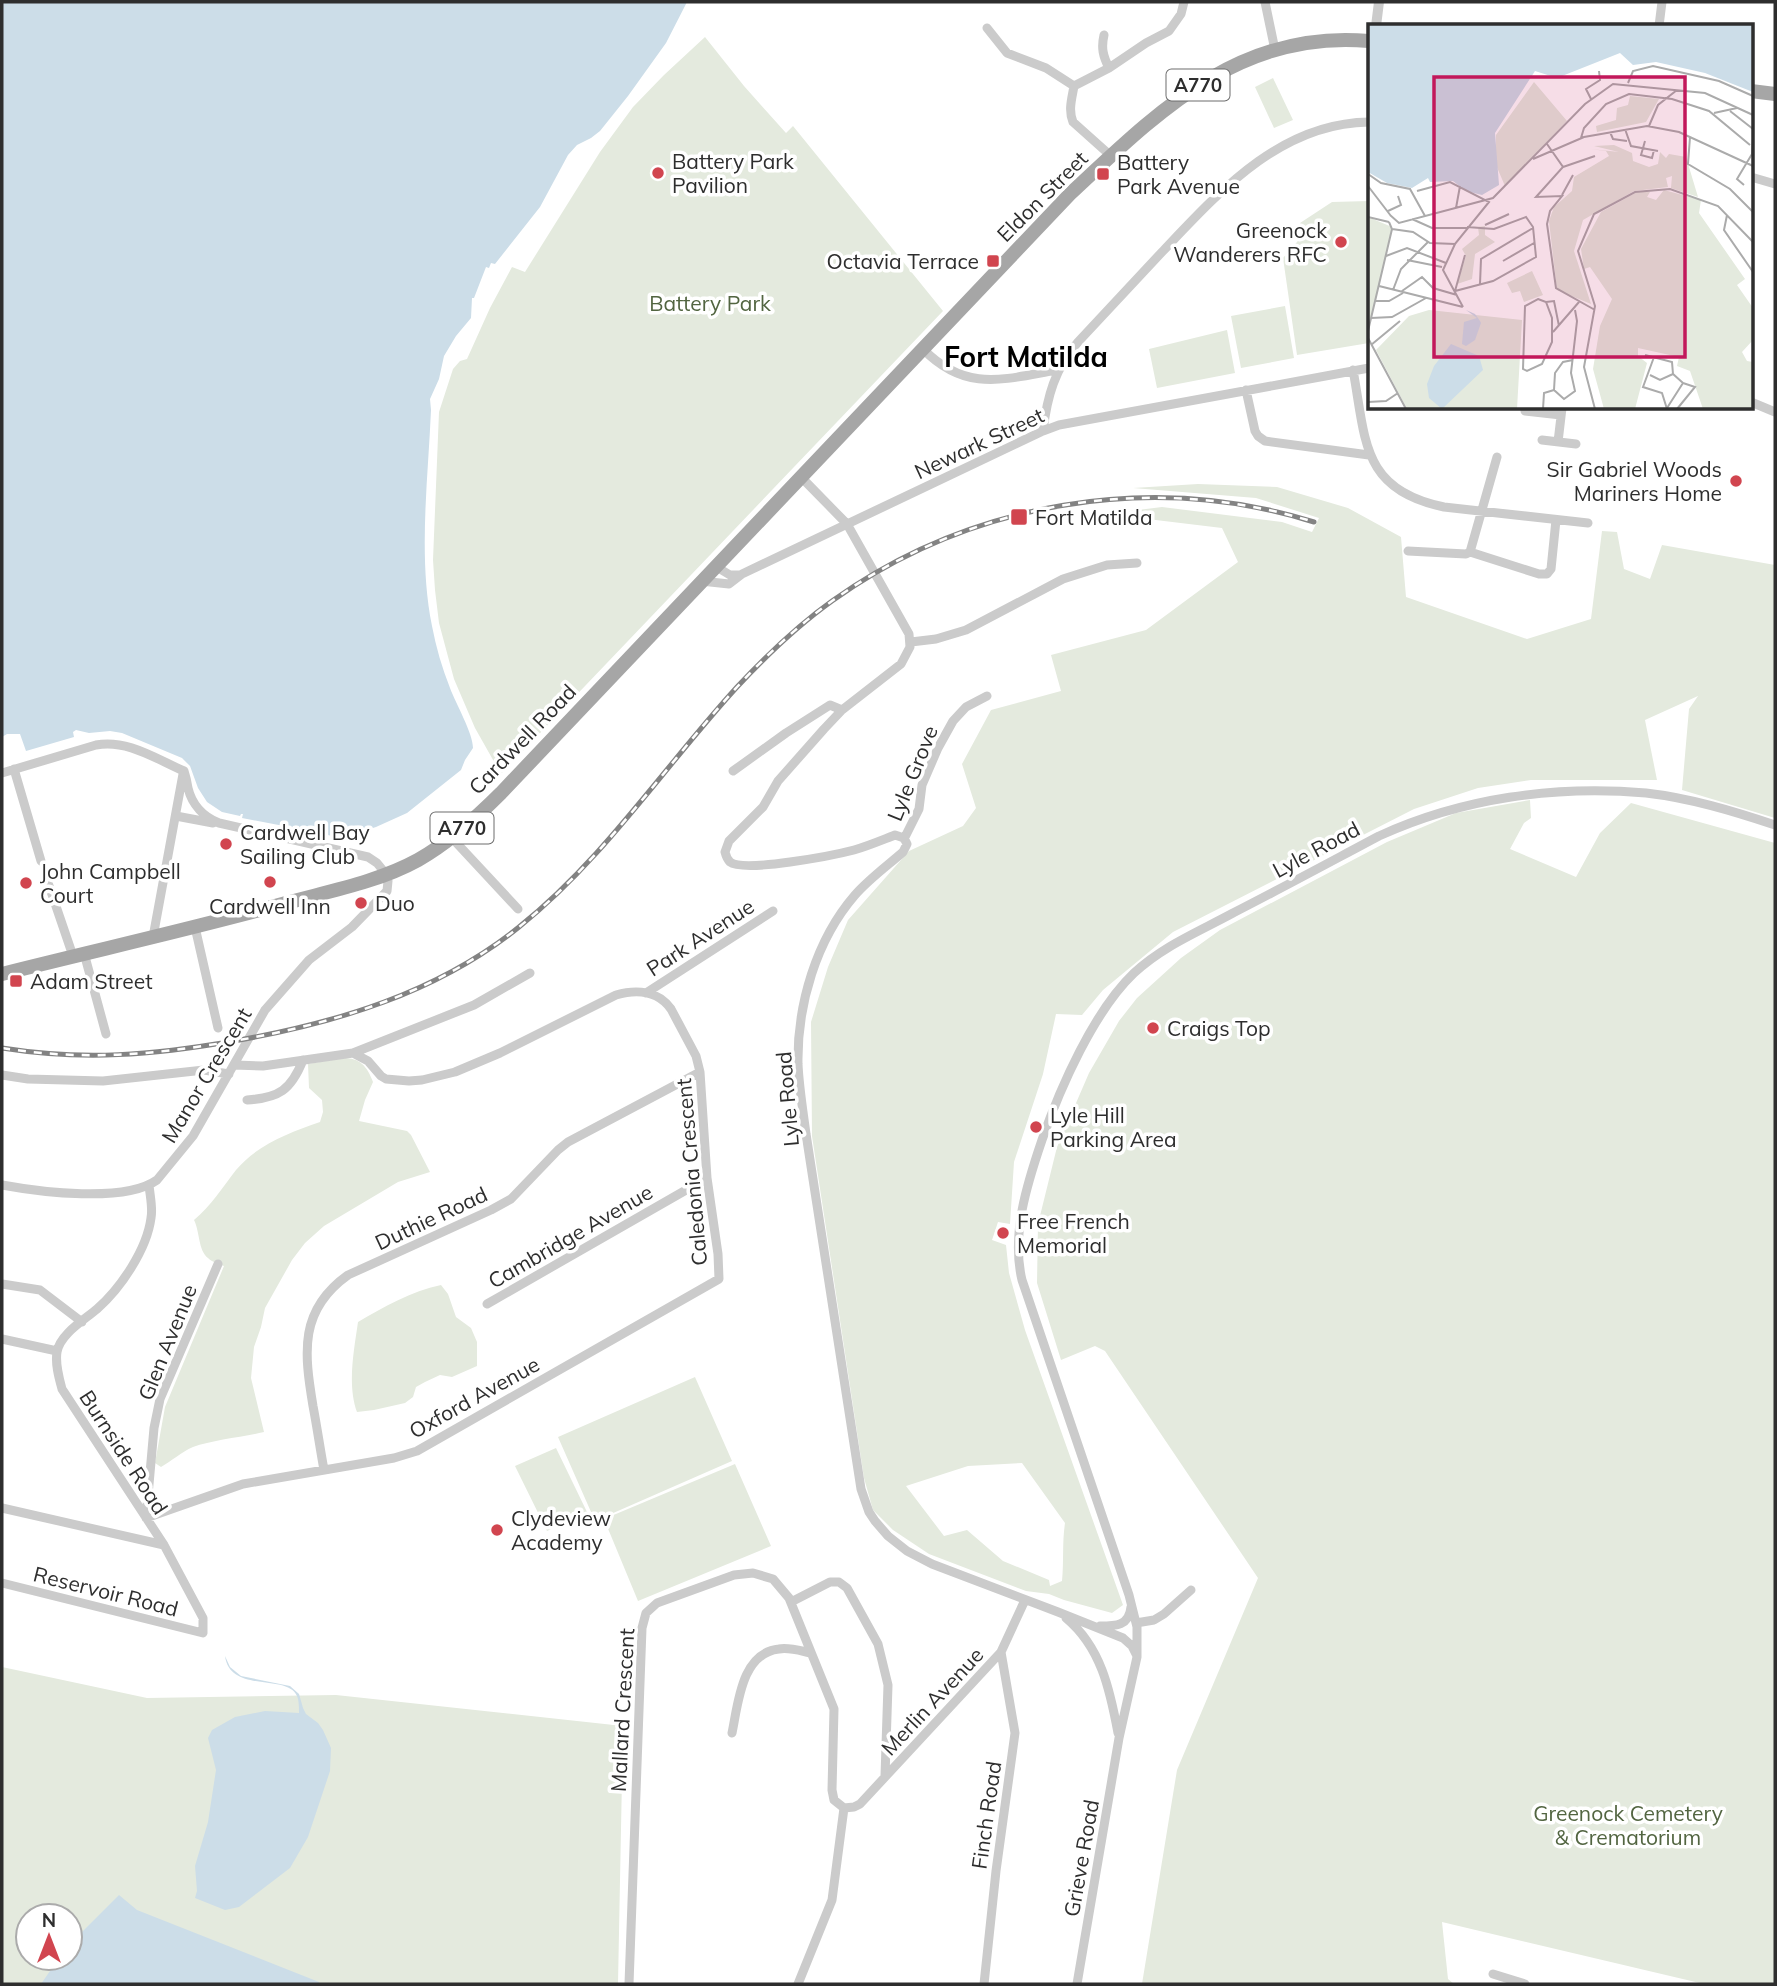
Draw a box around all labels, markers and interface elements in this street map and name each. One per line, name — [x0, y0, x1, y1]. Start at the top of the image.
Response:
inset map — [1368, 24, 1752, 410]
road number: A770 — [1166, 69, 1230, 100]
street label: Eldon Street — [991, 145, 1093, 247]
place label: Battery Park Pavilion — [672, 148, 794, 198]
place label: Battery Park Avenue — [1117, 149, 1240, 199]
marker: Battery Park Pavilion — [650, 165, 666, 181]
marker: Battery Park Avenue — [1095, 166, 1111, 182]
place label: Greenock Wanderers RFC — [1173, 217, 1327, 267]
marker: Greenock Wanderers RFC — [1333, 234, 1349, 250]
place label: Octavia Terrace — [826, 248, 979, 274]
marker: Octavia Terrace — [985, 253, 1001, 269]
park label: Battery Park — [649, 290, 771, 316]
district label: Fort Matilda — [944, 339, 1108, 374]
street label: Newark Street — [910, 402, 1048, 484]
place label: Sir Gabriel Woods Mariners Home — [1547, 456, 1722, 506]
marker: Sir Gabriel Woods Mariners Home — [1728, 473, 1744, 489]
place label: Fort Matilda — [1035, 504, 1153, 530]
marker: Fort Matilda — [1009, 507, 1029, 527]
street label: Cardwell Road — [463, 678, 581, 800]
street label: Lyle Grove — [881, 721, 943, 825]
road number: A770 — [430, 813, 494, 844]
street label: Lyle Road — [1268, 815, 1364, 883]
place label: Cardwell Bay Sailing Club — [240, 819, 370, 869]
marker: Cardwell Bay Sailing Club — [218, 836, 234, 852]
place label: John Campbell Court — [40, 858, 181, 908]
marker: Cardwell Inn — [262, 874, 278, 890]
marker: John Campbell Court — [18, 875, 34, 891]
place label: Duo — [375, 890, 415, 916]
place label: Cardwell Inn — [209, 893, 331, 919]
street label: Park Avenue — [641, 893, 759, 981]
marker: Duo — [353, 895, 369, 911]
place label: Adam Street — [30, 968, 153, 994]
marker: Adam Street — [8, 973, 24, 989]
street label: Manor Crescent — [155, 1003, 257, 1147]
place label: Craigs Top — [1167, 1015, 1271, 1041]
marker: Craigs Top — [1145, 1020, 1161, 1036]
street label: Lyle Road — [770, 1051, 804, 1147]
street label: Caledonia Crescent — [670, 1077, 712, 1267]
place label: Lyle Hill Parking Area — [1050, 1102, 1177, 1152]
marker: Lyle Hill Parking Area — [1028, 1119, 1044, 1135]
street label: Cambridge Avenue — [483, 1178, 657, 1294]
street label: Duthie Road — [371, 1181, 491, 1255]
place label: Free French Memorial — [1017, 1208, 1130, 1258]
marker: Free French Memorial — [995, 1225, 1011, 1241]
street label: Glen Avenue — [132, 1280, 202, 1404]
street label: Oxford Avenue — [404, 1350, 544, 1444]
street label: Burnside Road — [74, 1385, 174, 1519]
place label: Clydeview Academy — [511, 1505, 611, 1555]
marker: Clydeview Academy — [489, 1522, 505, 1538]
street label: Reservoir Road — [31, 1560, 181, 1622]
street label: Mallard Crescent — [605, 1628, 639, 1792]
street label: Merlin Avenue — [875, 1642, 989, 1760]
street label: Finch Road — [966, 1759, 1006, 1871]
street label: Grieve Road — [1058, 1797, 1104, 1919]
park label: Greenock Cemetery & Crematorium — [1533, 1800, 1723, 1850]
north arrow — [14, 1902, 84, 1972]
text: N — [42, 1908, 56, 1932]

